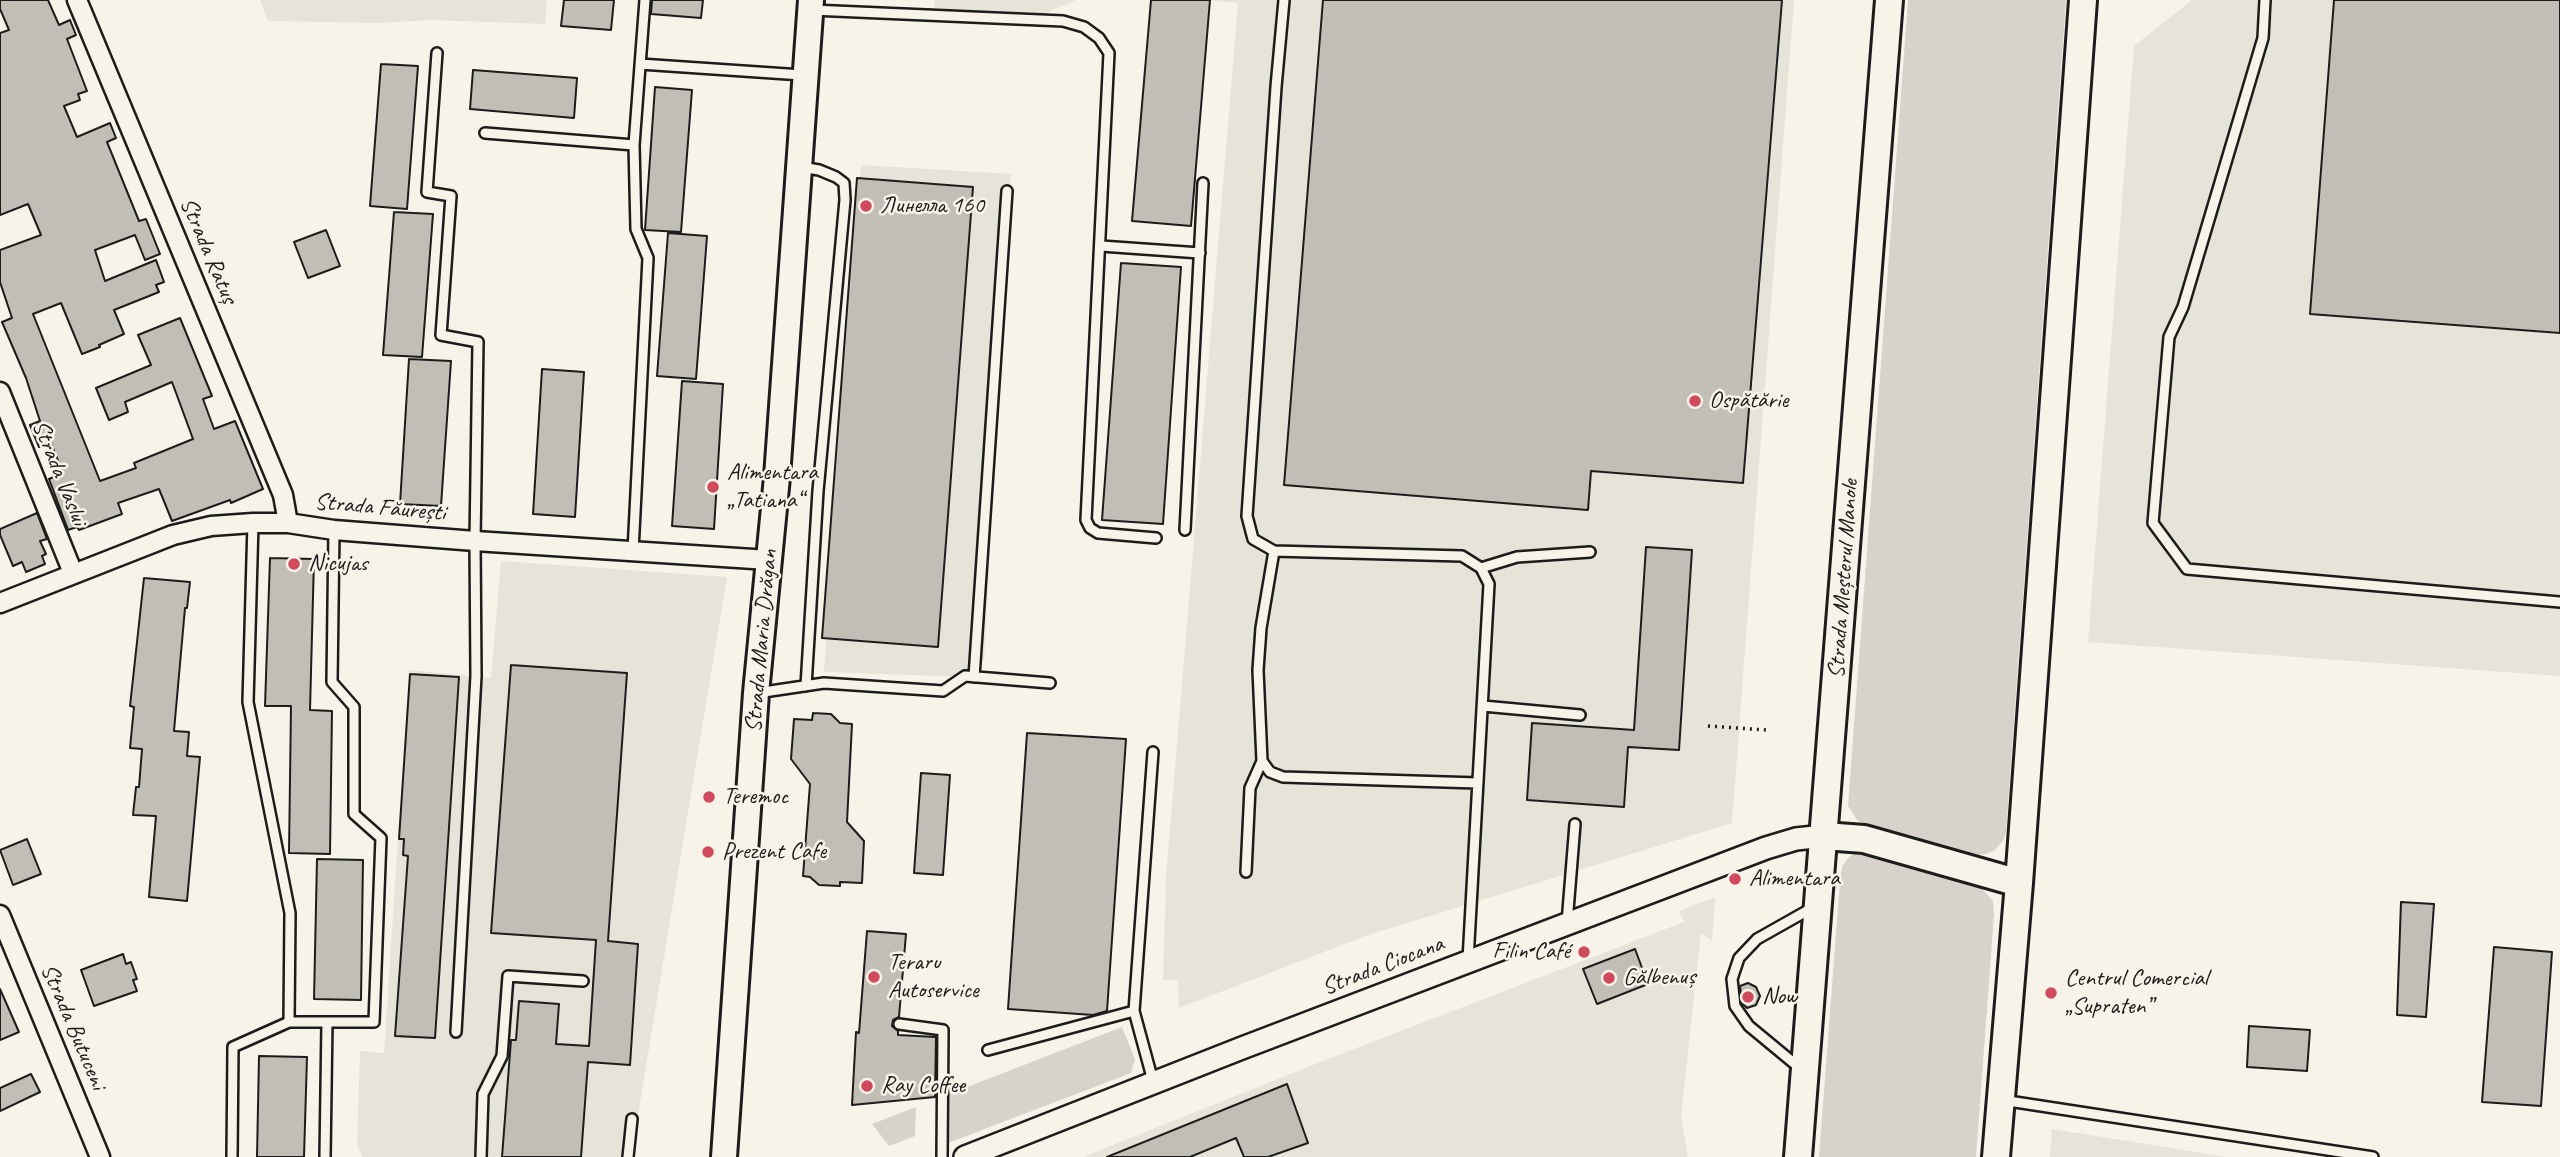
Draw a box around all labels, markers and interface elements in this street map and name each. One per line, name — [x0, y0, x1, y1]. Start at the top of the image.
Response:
place label: Линелла 160 — [880, 192, 984, 220]
street label: Strada Ratuș — [173, 194, 243, 308]
marker: Линелла 160 — [858, 198, 874, 214]
place label: Ospătărie — [1709, 387, 1788, 415]
marker: Ospătărie — [1687, 393, 1703, 409]
street label: Strada Vaslui — [25, 416, 93, 530]
place label: Alimentara „Tatiana“ — [727, 459, 818, 515]
marker: Alimentara „Tatiana“ — [705, 479, 721, 495]
street label: Strada Meșterul Manole — [1823, 479, 1865, 679]
street label: Strada Făurești — [313, 488, 447, 528]
street label: Strada Maria Drăgan — [740, 548, 784, 734]
place label: Nicujas — [308, 550, 368, 578]
marker: Nicujas — [286, 556, 302, 572]
place label: Teremoc — [723, 783, 788, 811]
marker: Teremoc — [701, 789, 717, 805]
place label: Prezent Cafe — [722, 838, 826, 866]
marker: Prezent Cafe — [700, 844, 716, 860]
place label: Alimentara — [1749, 865, 1840, 893]
marker: Alimentara — [1727, 871, 1743, 887]
street label: Strada Ciocana — [1318, 930, 1448, 1002]
place label: Filin Café — [1493, 938, 1570, 966]
marker: Filin Café — [1576, 944, 1592, 960]
place label: Teraru Autoservice — [888, 949, 979, 1005]
street label: Strada Butuceni — [34, 960, 112, 1094]
place label: Gălbenuș — [1623, 964, 1695, 992]
place label: Centrul Comercial „Supraten” — [2065, 965, 2208, 1021]
marker: Teraru Autoservice — [866, 969, 882, 985]
marker: Gălbenuș — [1601, 970, 1617, 986]
place label: Now — [1762, 983, 1797, 1011]
marker: Centrul Comercial „Supraten” — [2043, 985, 2059, 1001]
marker: Now — [1740, 989, 1756, 1005]
place label: Ray Coffee — [881, 1072, 965, 1100]
marker: Ray Coffee — [859, 1078, 875, 1094]

